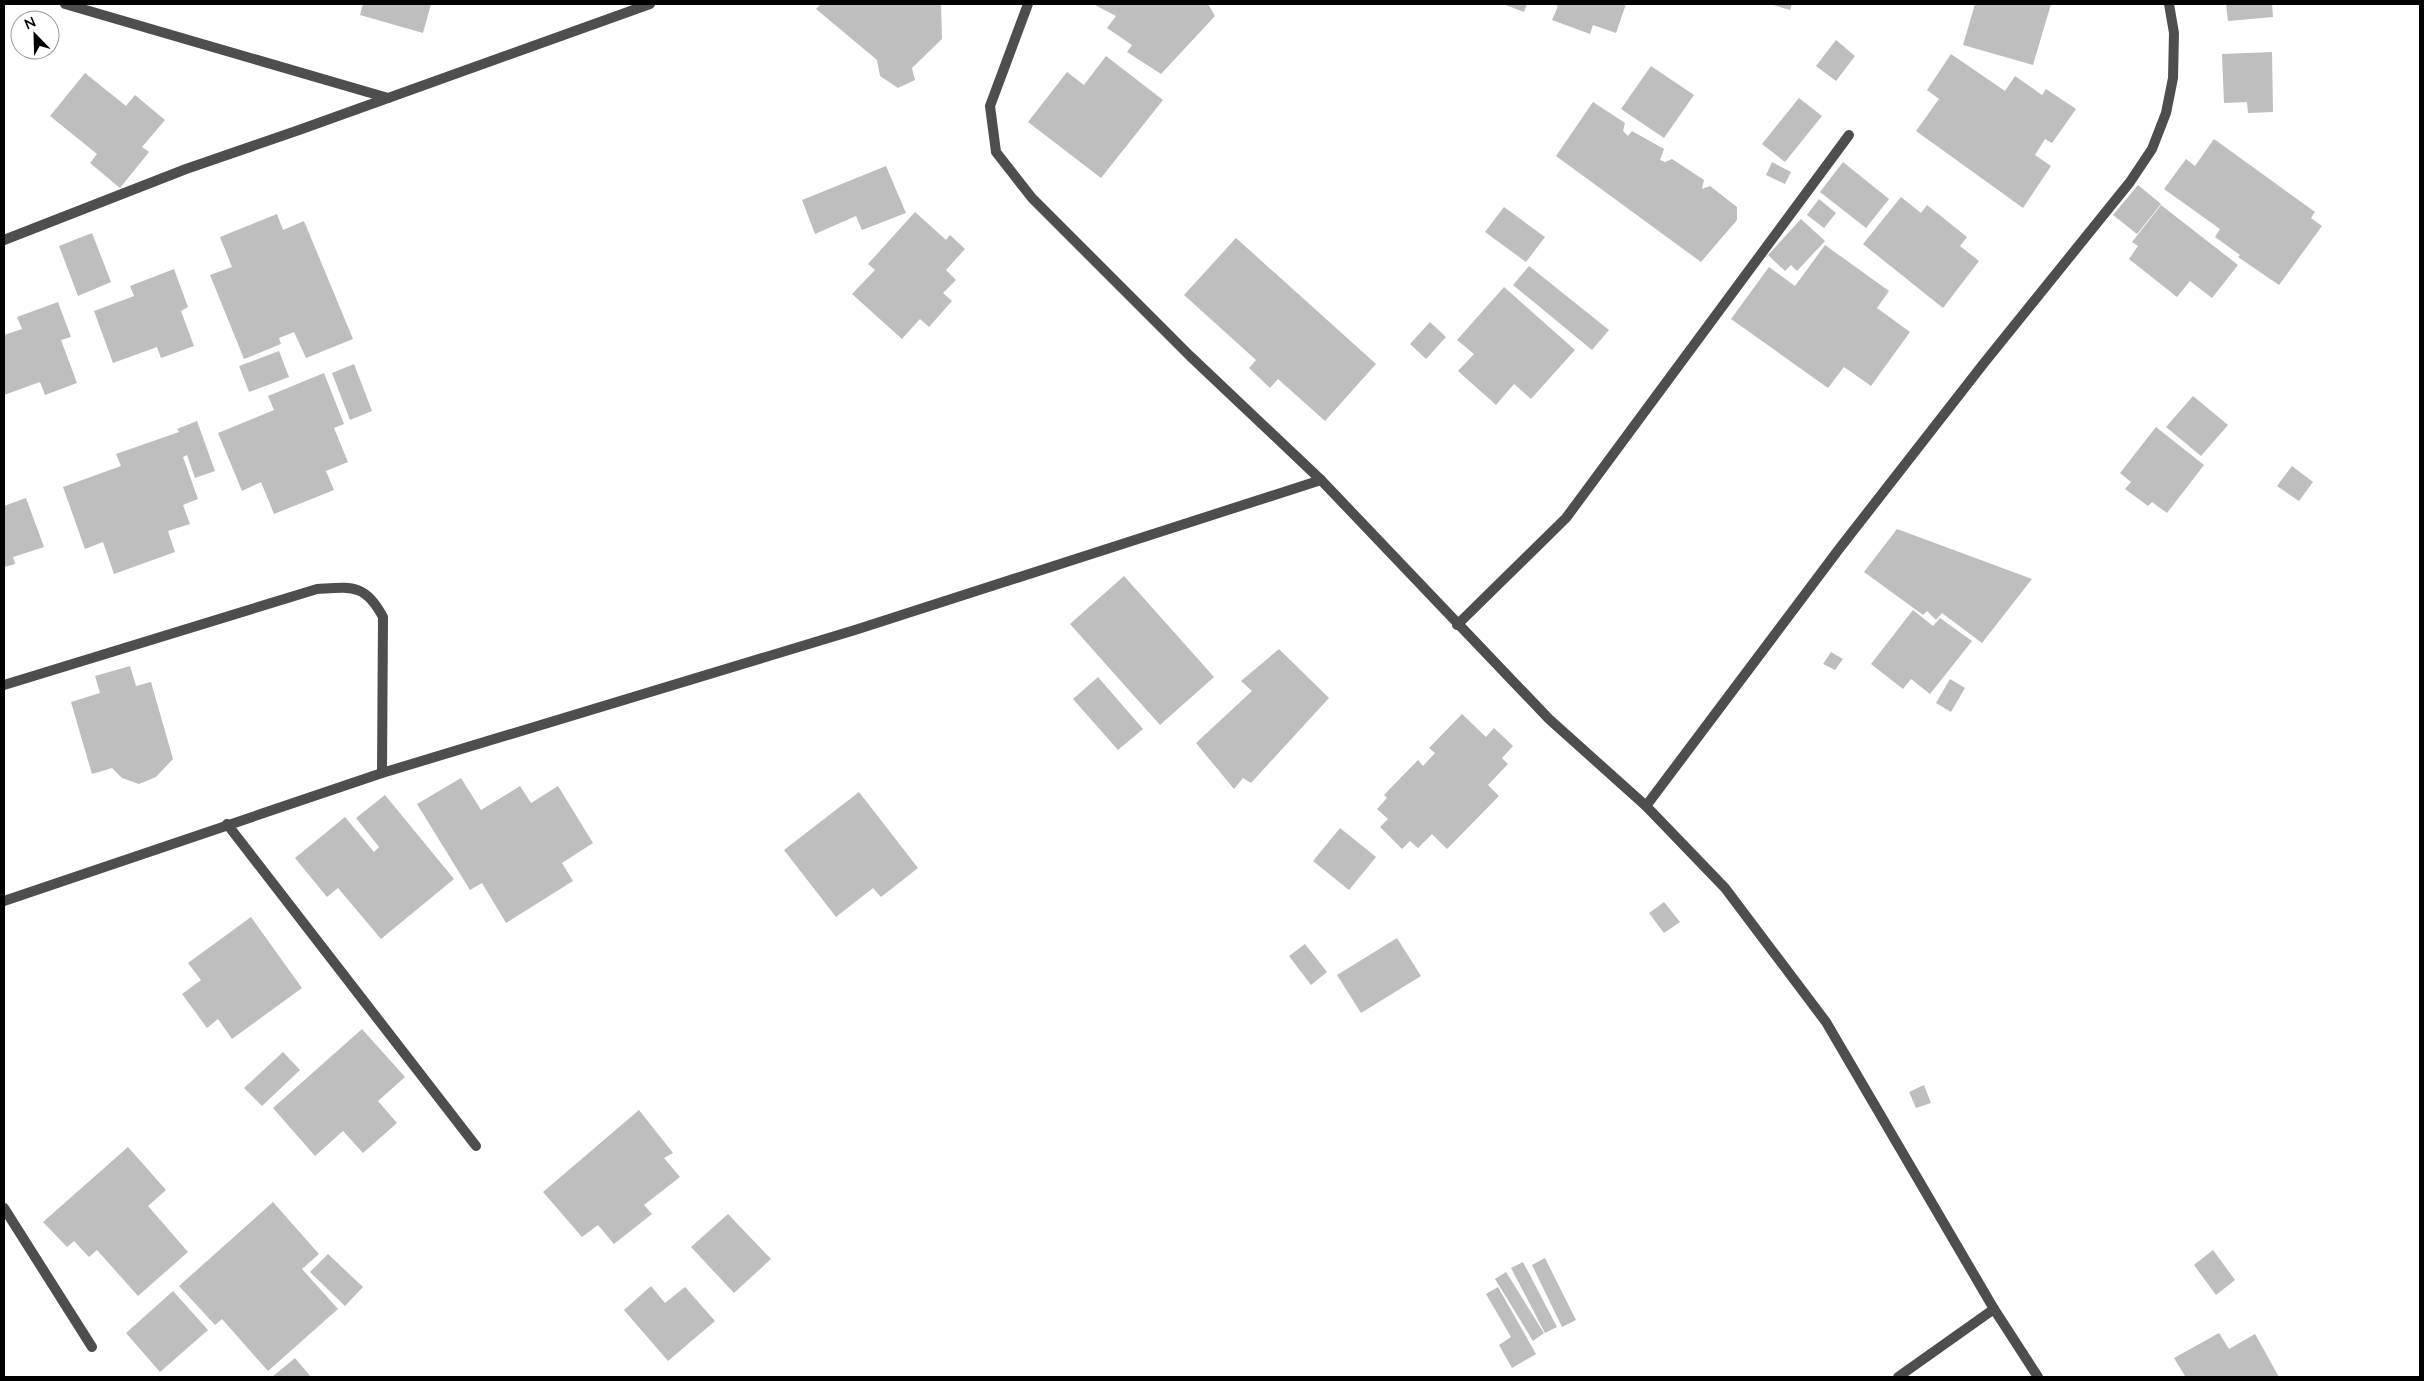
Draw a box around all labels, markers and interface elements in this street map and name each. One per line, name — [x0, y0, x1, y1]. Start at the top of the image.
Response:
north arrow — [10, 10, 60, 60]
text: N — [21, 13, 38, 33]

